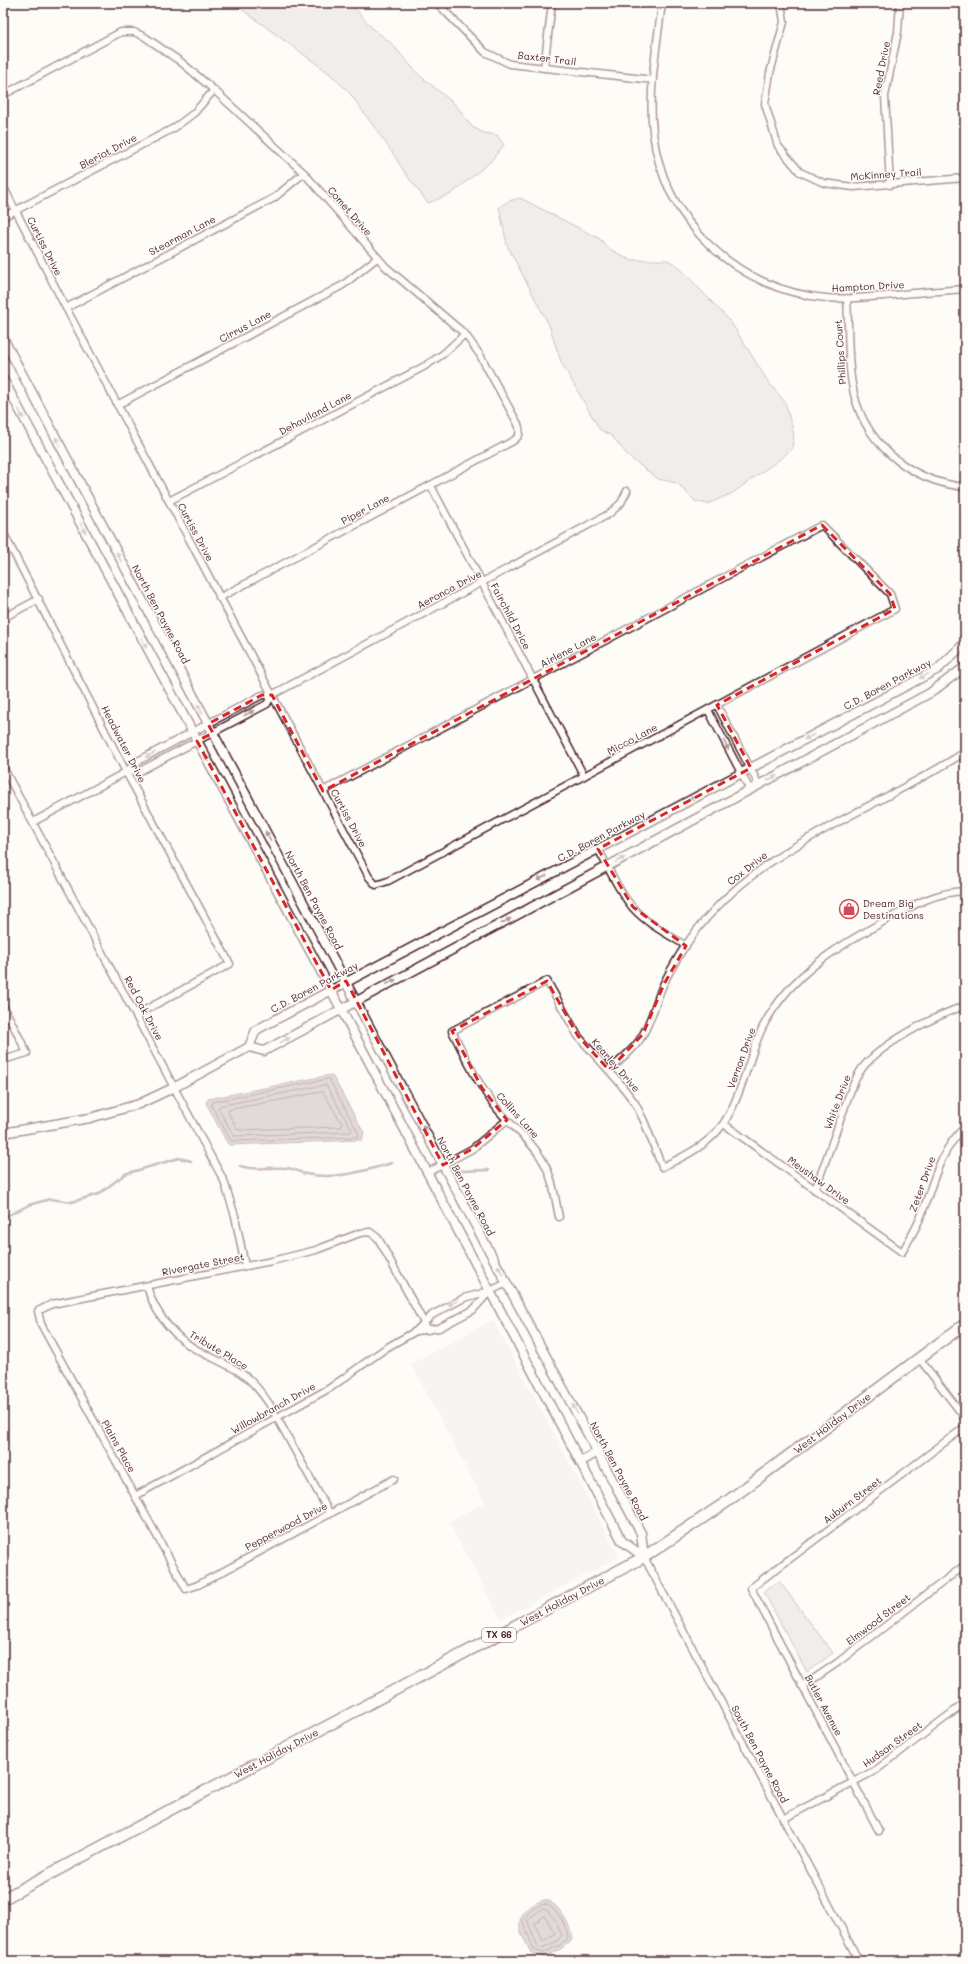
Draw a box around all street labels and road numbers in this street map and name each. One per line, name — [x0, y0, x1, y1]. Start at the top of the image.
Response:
street label: Reed Drive — [869, 40, 893, 96]
street label: Baxter Trail — [517, 47, 577, 69]
street label: Bleriot Drive — [77, 130, 139, 172]
street label: McKinney Trail — [850, 165, 922, 183]
street label: Comet Drive — [325, 183, 375, 239]
street label: Stearman Lane — [146, 212, 218, 258]
street label: Curtiss Drive — [24, 214, 66, 278]
street label: Hampton Drive — [831, 277, 905, 295]
street label: Cirrus Lane — [217, 306, 273, 346]
street label: Phillips Court — [831, 319, 849, 385]
street label: Dehaviland Lane — [276, 388, 354, 438]
street label: Piper Lane — [338, 490, 392, 528]
street label: Curtiss Drive — [175, 500, 217, 564]
street label: North Ben Payne Road — [129, 562, 193, 666]
street label: Aeronca Drive — [414, 566, 484, 612]
street label: Fairchild Drice — [488, 580, 534, 652]
street label: Airlene Lane — [537, 629, 599, 671]
street label: C.D. Boren Parkway — [841, 655, 933, 713]
street label: Headwater Drive — [98, 703, 150, 785]
street label: Micco Lane — [604, 720, 660, 758]
street label: Curtiss Drive — [328, 786, 370, 850]
street label: C.D. Boren Parkway — [555, 807, 647, 865]
street label: North Ben Payne Road — [282, 848, 346, 952]
street label: Cox Drive — [724, 848, 770, 888]
street label: C.D. Boren Parkway — [268, 958, 360, 1016]
street label: Red Oak Drive — [121, 973, 167, 1043]
street label: Vernon Drive — [723, 1025, 759, 1091]
street label: Kearley Drive — [589, 1035, 643, 1095]
street label: White Drive — [820, 1073, 854, 1131]
street label: Collins Lane — [493, 1089, 543, 1141]
street label: North Ben Payne Road — [434, 1134, 498, 1238]
street label: Meushaw Drive — [785, 1153, 853, 1207]
street label: Zeter Drive — [905, 1154, 939, 1214]
street label: Rivergate Street — [161, 1249, 245, 1279]
street label: Tribute Place — [187, 1327, 251, 1373]
street label: Willowbranch Drive — [228, 1379, 318, 1437]
street label: West Holiday Drive — [790, 1389, 874, 1457]
street label: Plains Place — [99, 1417, 139, 1475]
street label: North Ben Payne Road — [587, 1419, 651, 1523]
street label: Auburn Street — [820, 1473, 884, 1527]
street label: Pepperwood Drive — [242, 1498, 330, 1554]
street label: West Holiday Drive — [517, 1573, 607, 1629]
street label: Elmwood Street — [843, 1590, 913, 1648]
road number: TX 66 — [482, 1628, 516, 1642]
street label: Butler Avenue — [802, 1672, 846, 1738]
street label: South Ben Payne Road — [728, 1703, 792, 1805]
street label: Hudson Street — [859, 1718, 925, 1770]
street label: West Holiday Drive — [231, 1725, 321, 1781]

